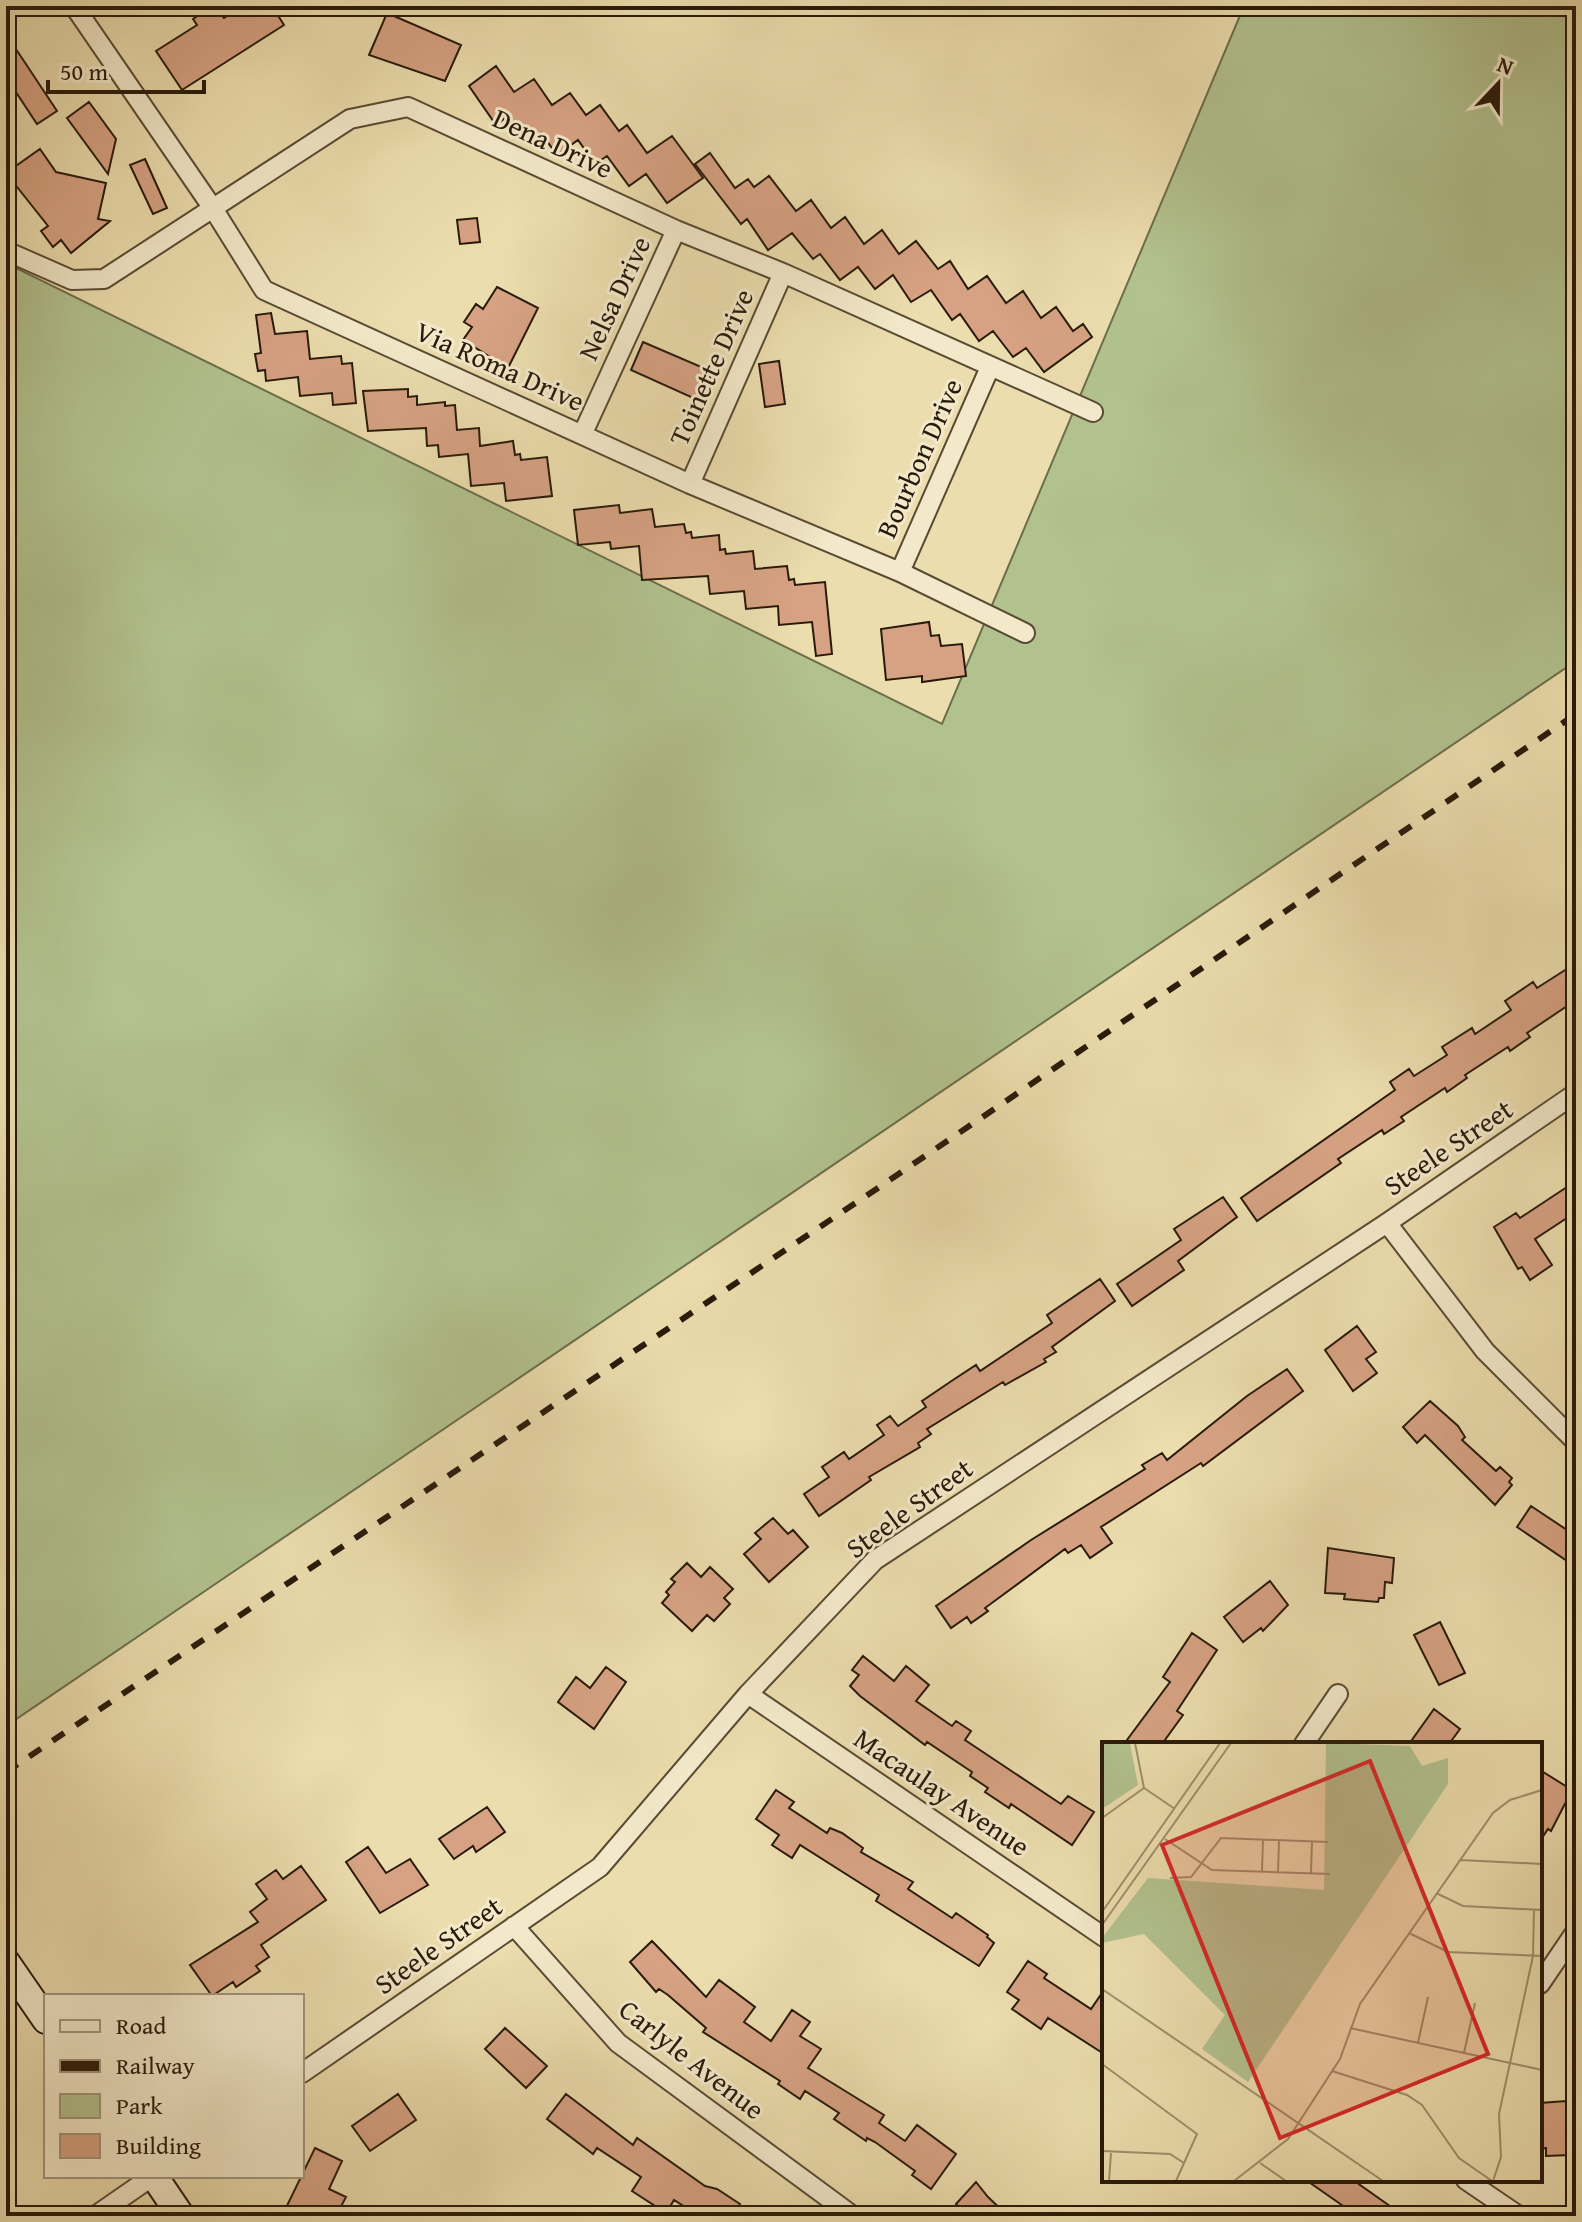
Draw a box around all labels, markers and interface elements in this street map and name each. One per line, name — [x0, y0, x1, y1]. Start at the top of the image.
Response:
scale bar — [48, 44, 204, 94]
north arrow — [1458, 44, 1538, 124]
text: N — [1493, 48, 1519, 83]
text: 50 m — [60, 54, 108, 89]
street label: Dena Drive — [487, 97, 620, 188]
street label: Nelsa Drive — [567, 229, 660, 367]
street label: Toinette Drive — [658, 282, 763, 452]
street label: Via Roma Drive — [409, 310, 591, 421]
street label: Bourbon Drive — [865, 372, 972, 544]
street label: Steele Street — [1375, 1088, 1521, 1205]
street label: Steele Street — [837, 1447, 981, 1568]
street label: Macaulay Avenue — [846, 1717, 1038, 1866]
inset map — [1102, 1742, 1542, 2182]
street label: Steele Street — [365, 1885, 510, 2004]
street label: Carlyle Avenue — [611, 1989, 774, 2129]
legend — [44, 1994, 304, 2178]
text: Road — [116, 2008, 166, 2043]
text: Railway — [116, 2048, 195, 2083]
text: Park — [116, 2088, 163, 2123]
text: Building — [116, 2128, 201, 2163]

